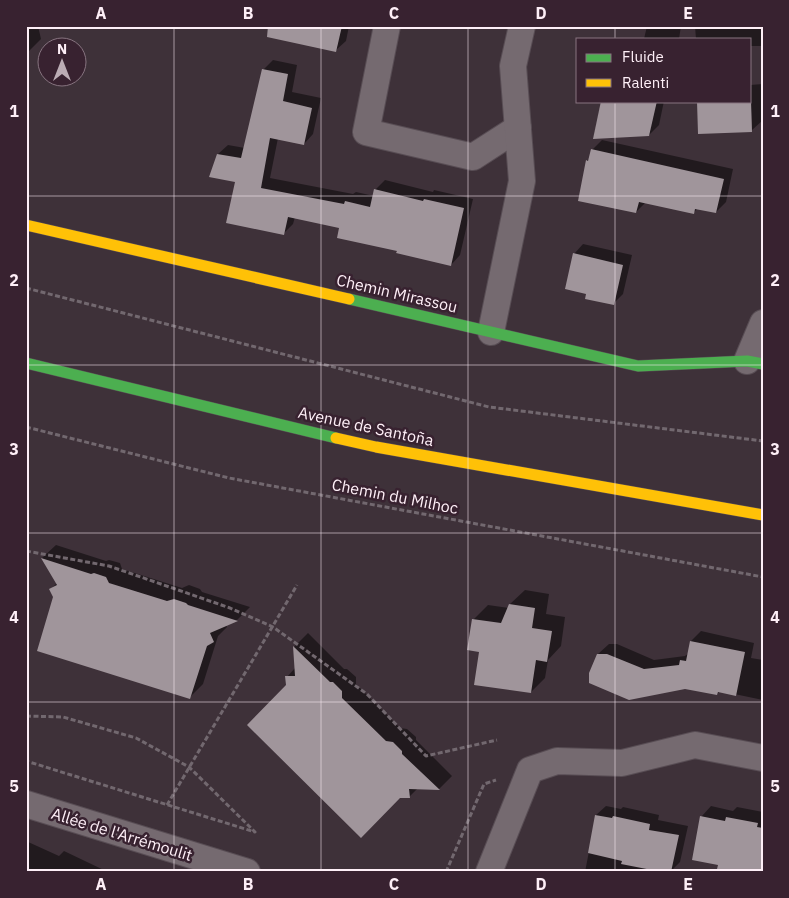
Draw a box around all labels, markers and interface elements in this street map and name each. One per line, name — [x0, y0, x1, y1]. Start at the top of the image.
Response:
text: A — [96, 3, 107, 23]
text: B — [243, 3, 254, 23]
text: C — [389, 3, 399, 23]
text: D — [535, 3, 547, 23]
text: E — [683, 3, 693, 23]
north arrow — [38, 38, 88, 88]
legend — [576, 38, 752, 102]
text: N — [57, 40, 67, 58]
text: Fluide — [622, 47, 664, 66]
text: Ralenti — [622, 73, 669, 92]
text: 1 — [9, 101, 19, 121]
text: 1 — [770, 101, 780, 121]
street label: Chemin Mirassou — [335, 269, 459, 317]
text: 2 — [9, 270, 19, 290]
text: 2 — [770, 270, 780, 290]
street label: Avenue de Santoña — [296, 402, 436, 450]
text: 3 — [9, 439, 19, 459]
text: 3 — [770, 439, 780, 459]
street label: Chemin du Milhoc — [330, 474, 460, 518]
text: 4 — [9, 607, 19, 627]
text: 4 — [770, 607, 780, 627]
text: 5 — [9, 776, 19, 796]
text: 5 — [770, 776, 780, 796]
street label: Allée de l'Arrémoulit — [49, 803, 195, 865]
text: A — [96, 874, 107, 894]
text: B — [243, 874, 254, 894]
text: C — [389, 874, 399, 894]
text: D — [535, 874, 547, 894]
text: E — [683, 874, 693, 894]

